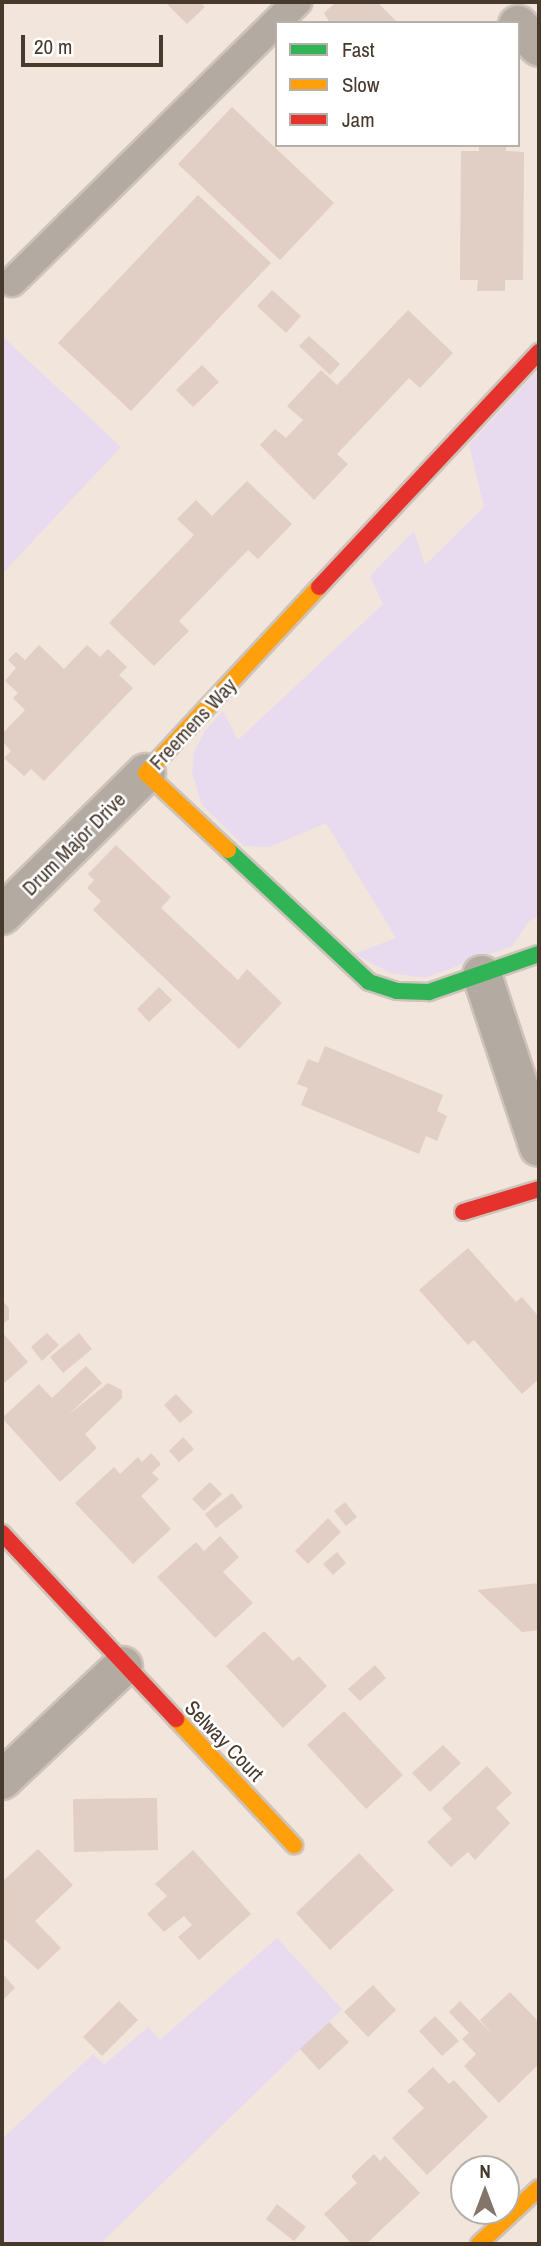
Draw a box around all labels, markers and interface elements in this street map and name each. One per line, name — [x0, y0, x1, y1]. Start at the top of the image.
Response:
scale bar — [24, 21, 166, 65]
legend — [275, 21, 520, 147]
text: 20 m — [34, 32, 72, 61]
text: Fast — [342, 35, 375, 64]
text: Slow — [342, 70, 379, 99]
text: Jam — [342, 105, 375, 134]
street label: Freemens Way — [144, 673, 242, 775]
street label: Drum Major Drive — [17, 787, 131, 901]
street label: Selway Court — [179, 1695, 269, 1787]
north arrow — [450, 2155, 520, 2225]
text: N — [479, 2158, 491, 2184]

